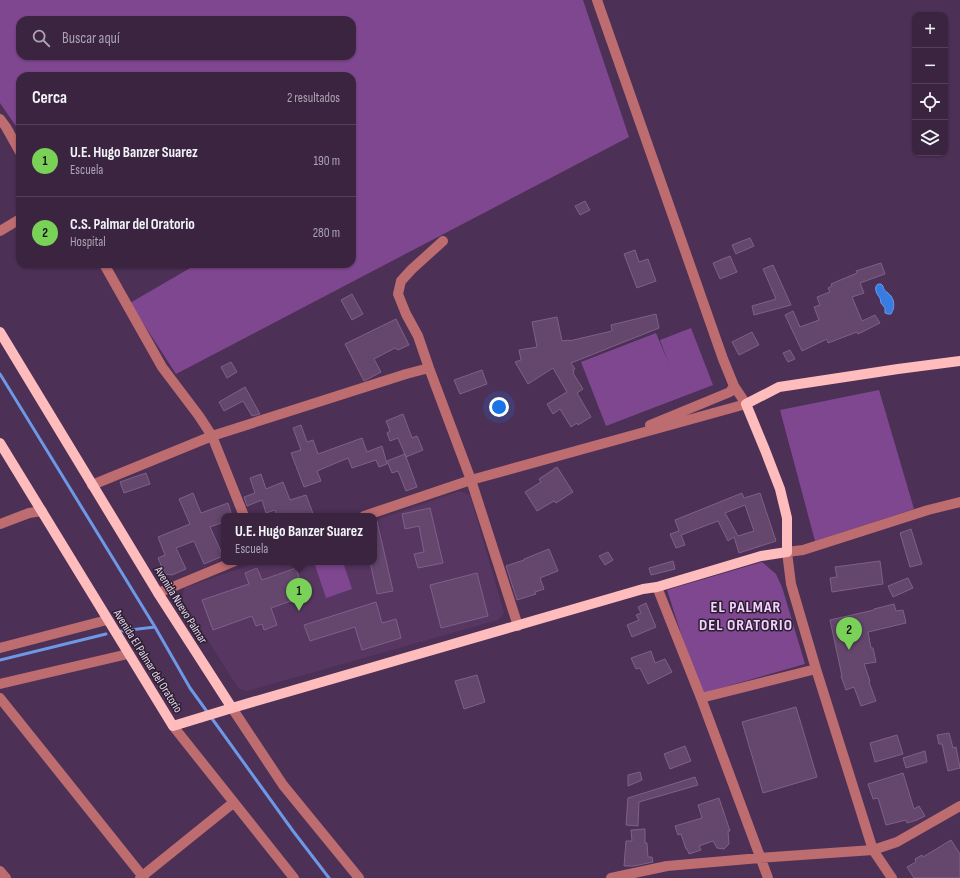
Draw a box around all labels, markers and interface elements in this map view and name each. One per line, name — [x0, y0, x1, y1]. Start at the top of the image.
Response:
map controls — [912, 12, 948, 156]
button: + — [912, 12, 948, 48]
search box — [16, 16, 356, 60]
icon: search — [30, 27, 52, 49]
text: Buscar aquí — [62, 29, 120, 48]
button: − — [912, 48, 948, 84]
button: locate — [912, 84, 948, 120]
text: Cerca — [32, 88, 67, 108]
text: 2 resultados — [287, 90, 340, 106]
button: layers — [912, 120, 948, 156]
text: U.E. Hugo Banzer Suarez — [70, 143, 198, 162]
text: 1 — [42, 153, 48, 169]
text: 190 m — [313, 153, 340, 169]
text: Escuela — [70, 162, 103, 178]
text: C.S. Palmar del Oratorio — [70, 215, 195, 234]
text: 2 — [42, 225, 48, 241]
text: 280 m — [313, 225, 340, 241]
text: Hospital — [70, 234, 106, 250]
your location — [489, 397, 509, 417]
popup — [221, 513, 377, 565]
text: U.E. Hugo Banzer Suarez — [235, 522, 363, 541]
text: Escuela — [235, 541, 268, 557]
street label: Avenida Nuevo Palmar — [150, 563, 211, 647]
pin: 1 — [286, 578, 312, 611]
district label: EL PALMAR DEL ORATORIO — [699, 598, 793, 635]
street label: Avenida El Palmar del Oratorio — [109, 606, 185, 716]
pin: 2 — [836, 617, 862, 650]

